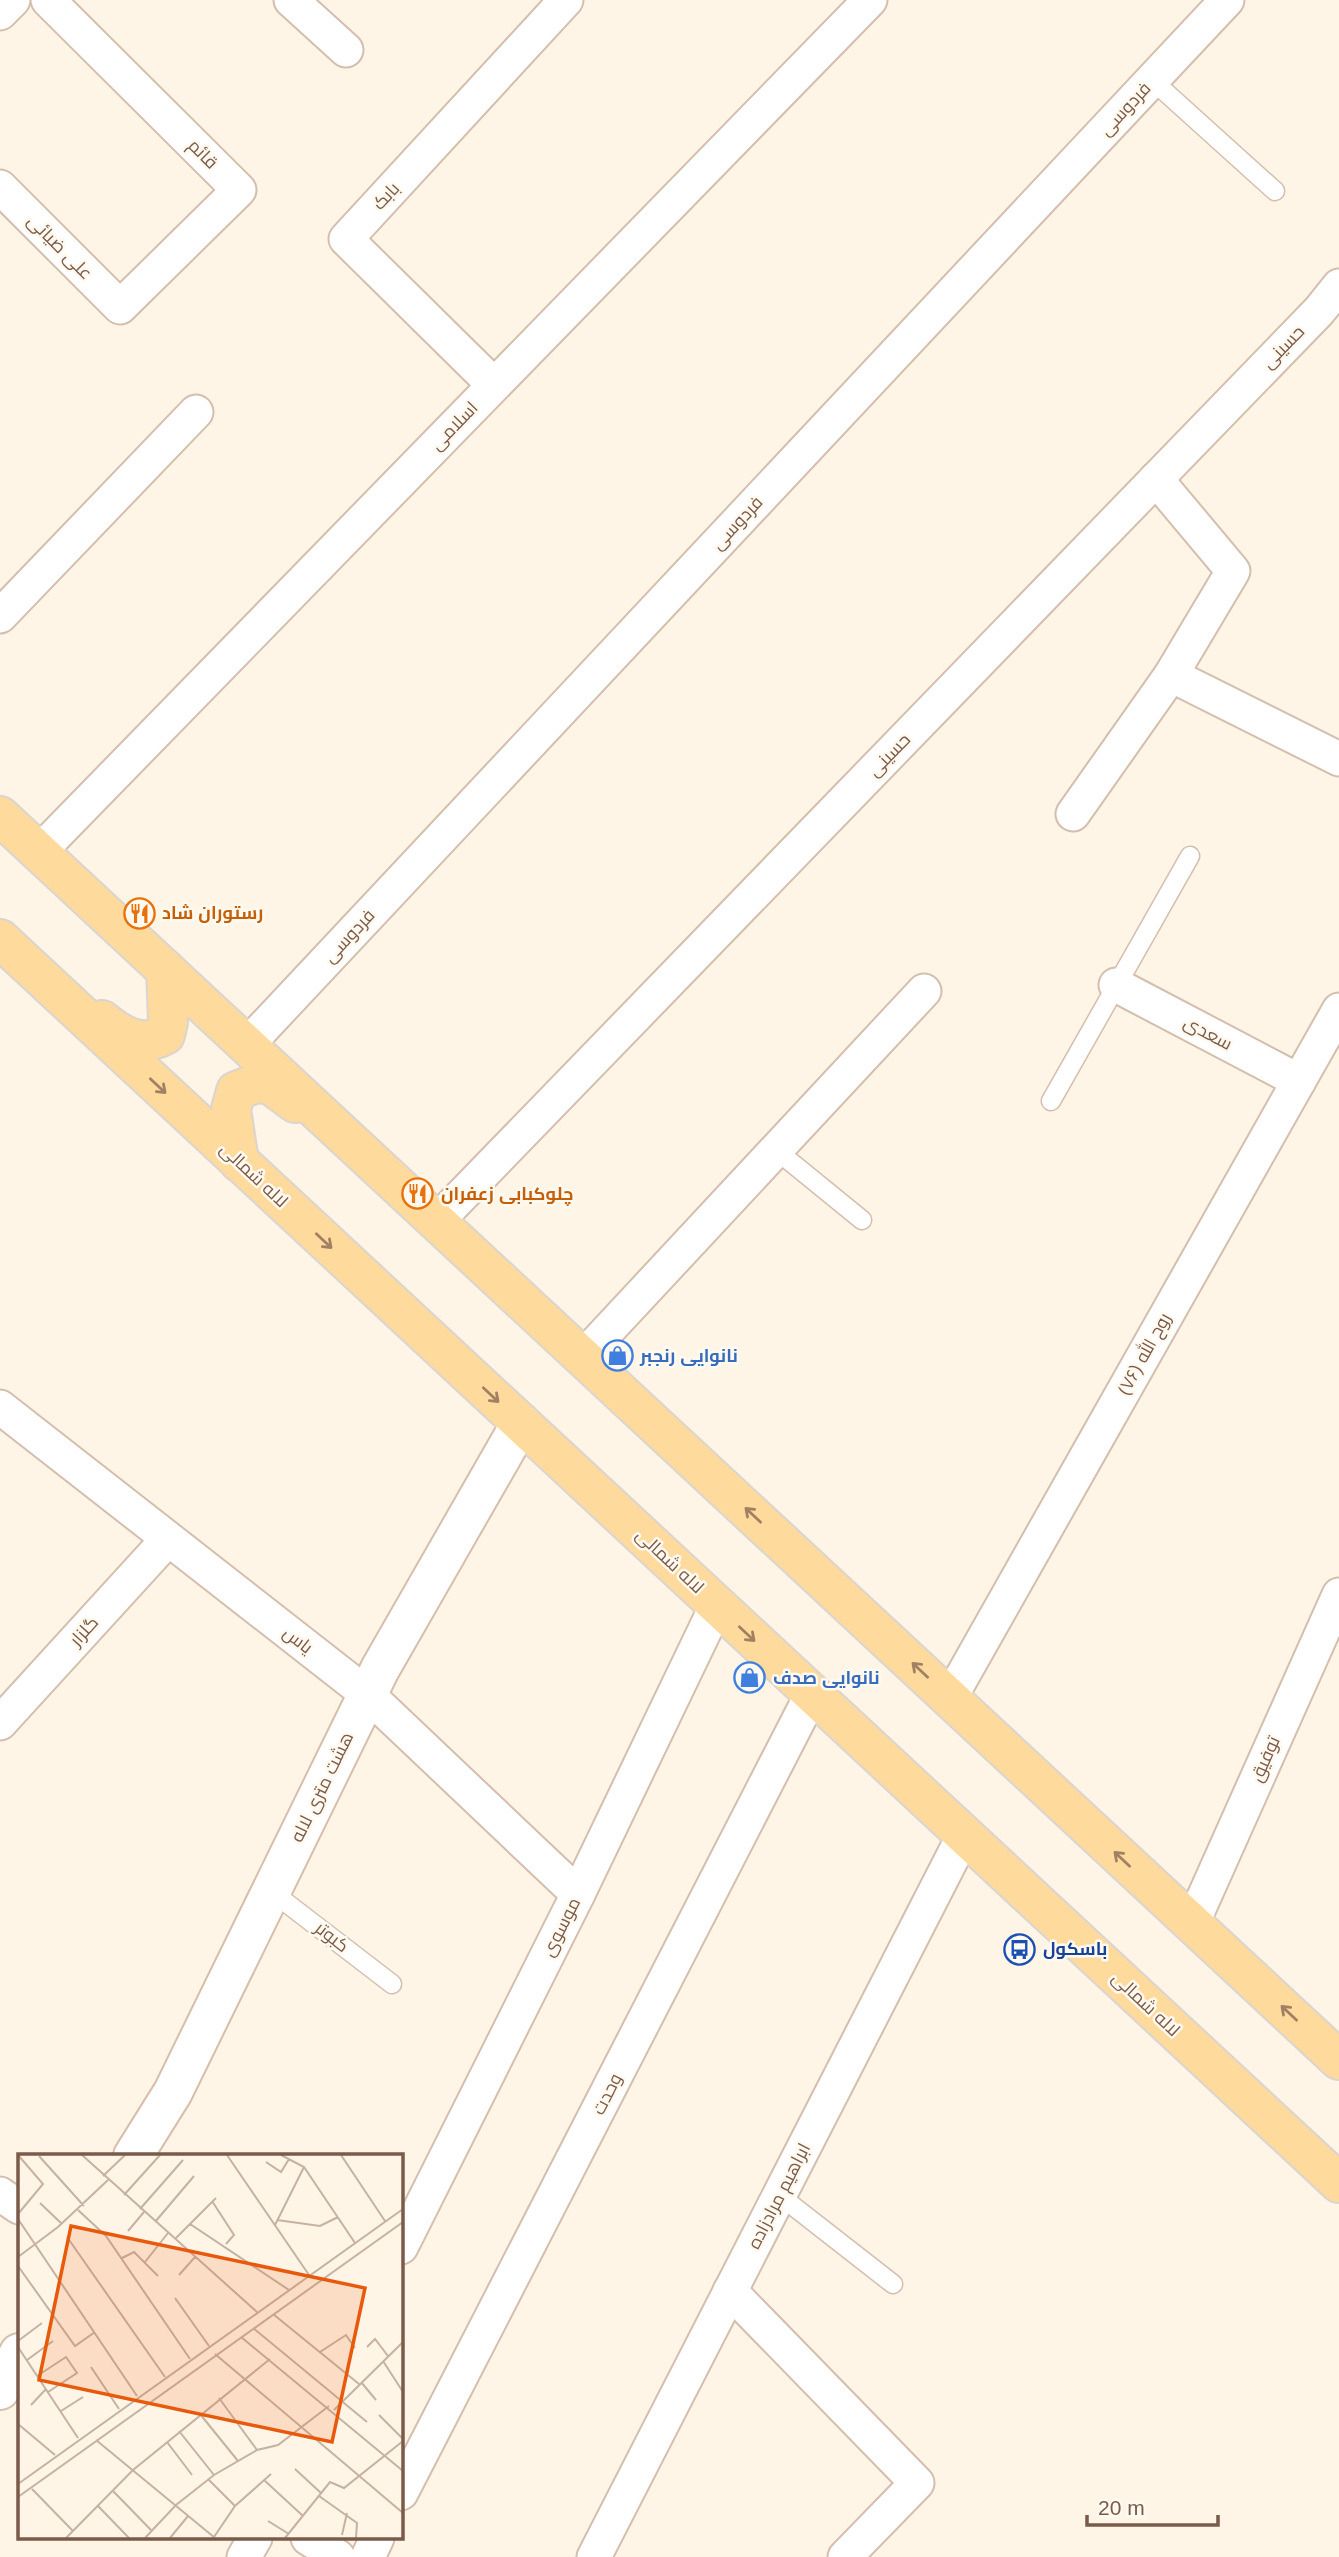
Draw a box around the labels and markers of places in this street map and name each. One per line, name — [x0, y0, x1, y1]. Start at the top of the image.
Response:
restaurant icon: رستوران شاد — [122, 896, 156, 930]
place label: رستوران شاد — [162, 903, 263, 924]
restaurant icon: چلوکبابی زعفران — [401, 1177, 435, 1211]
place label: چلوکبابی زعفران — [441, 1184, 573, 1206]
shop icon: نانوایی رنجبر — [600, 1339, 634, 1373]
place label: نانوایی رنجبر — [639, 1346, 738, 1367]
shop icon: نانوایی صدف — [733, 1661, 767, 1695]
place label: نانوایی صدف — [773, 1668, 880, 1689]
bus stop icon: باسکول — [1003, 1932, 1037, 1966]
place label: باسکول — [1043, 1939, 1107, 1960]

